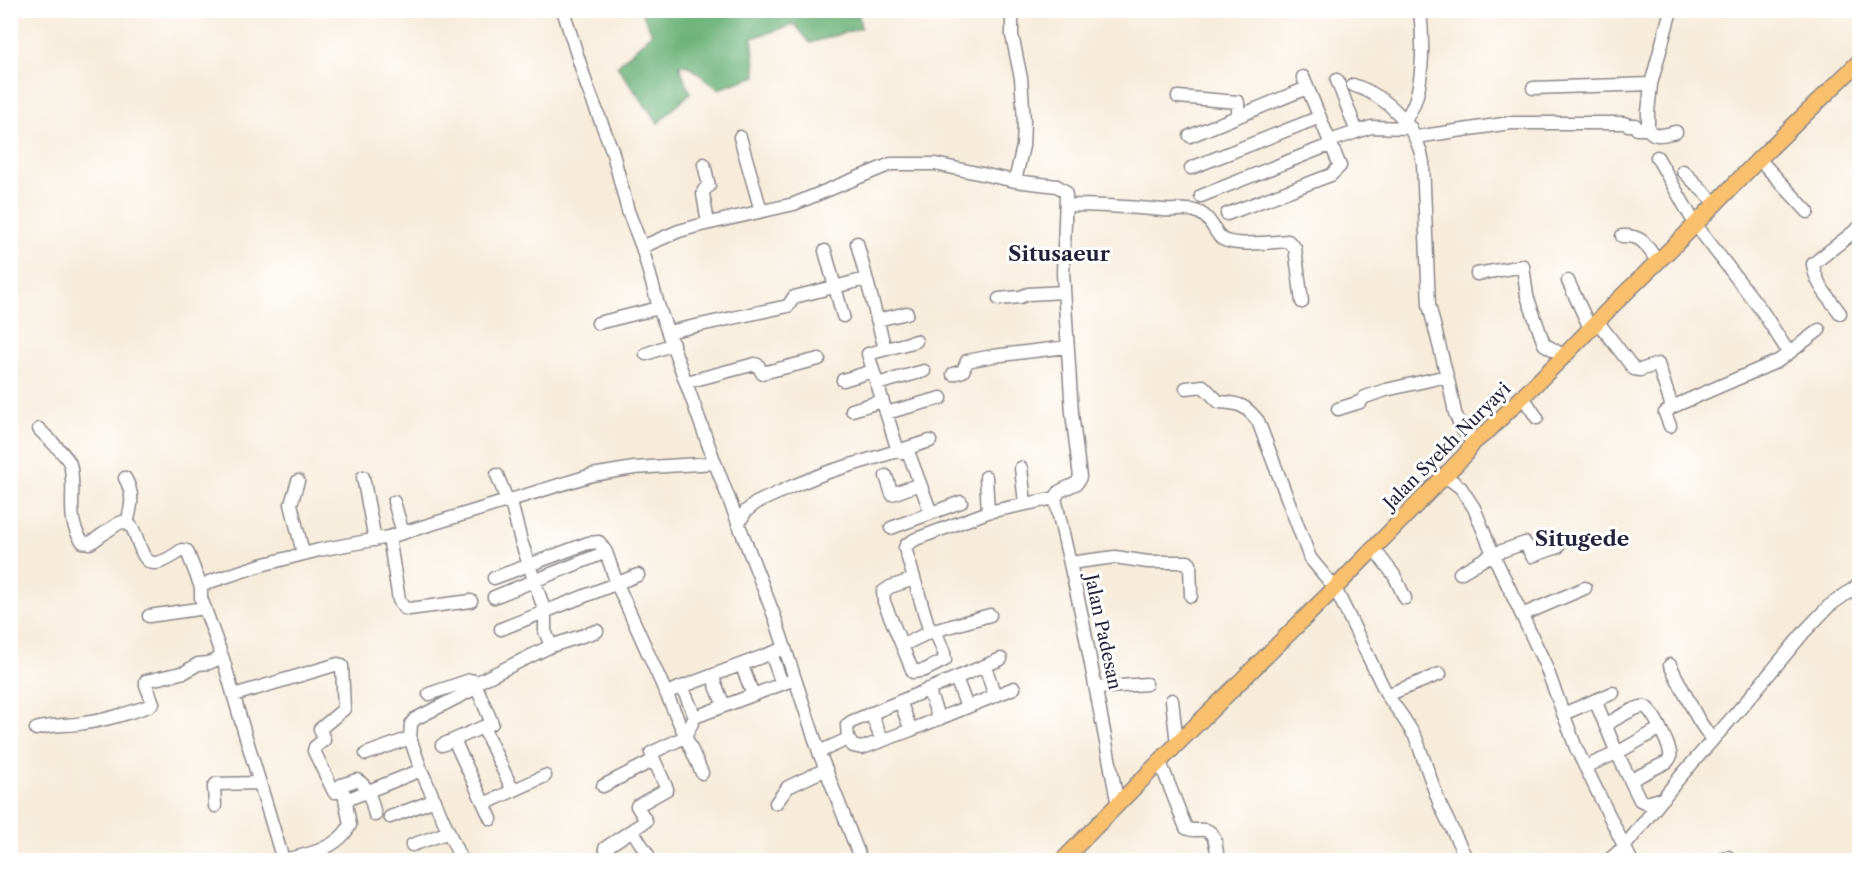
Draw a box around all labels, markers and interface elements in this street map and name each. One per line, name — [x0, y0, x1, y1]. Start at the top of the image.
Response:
district label: Situsaeur — [1008, 241, 1111, 266]
street label: Jalan Syekh Nuryayi — [1377, 378, 1515, 516]
district label: Situgede — [1535, 526, 1629, 551]
street label: Jalan Padesan — [1079, 569, 1126, 692]

